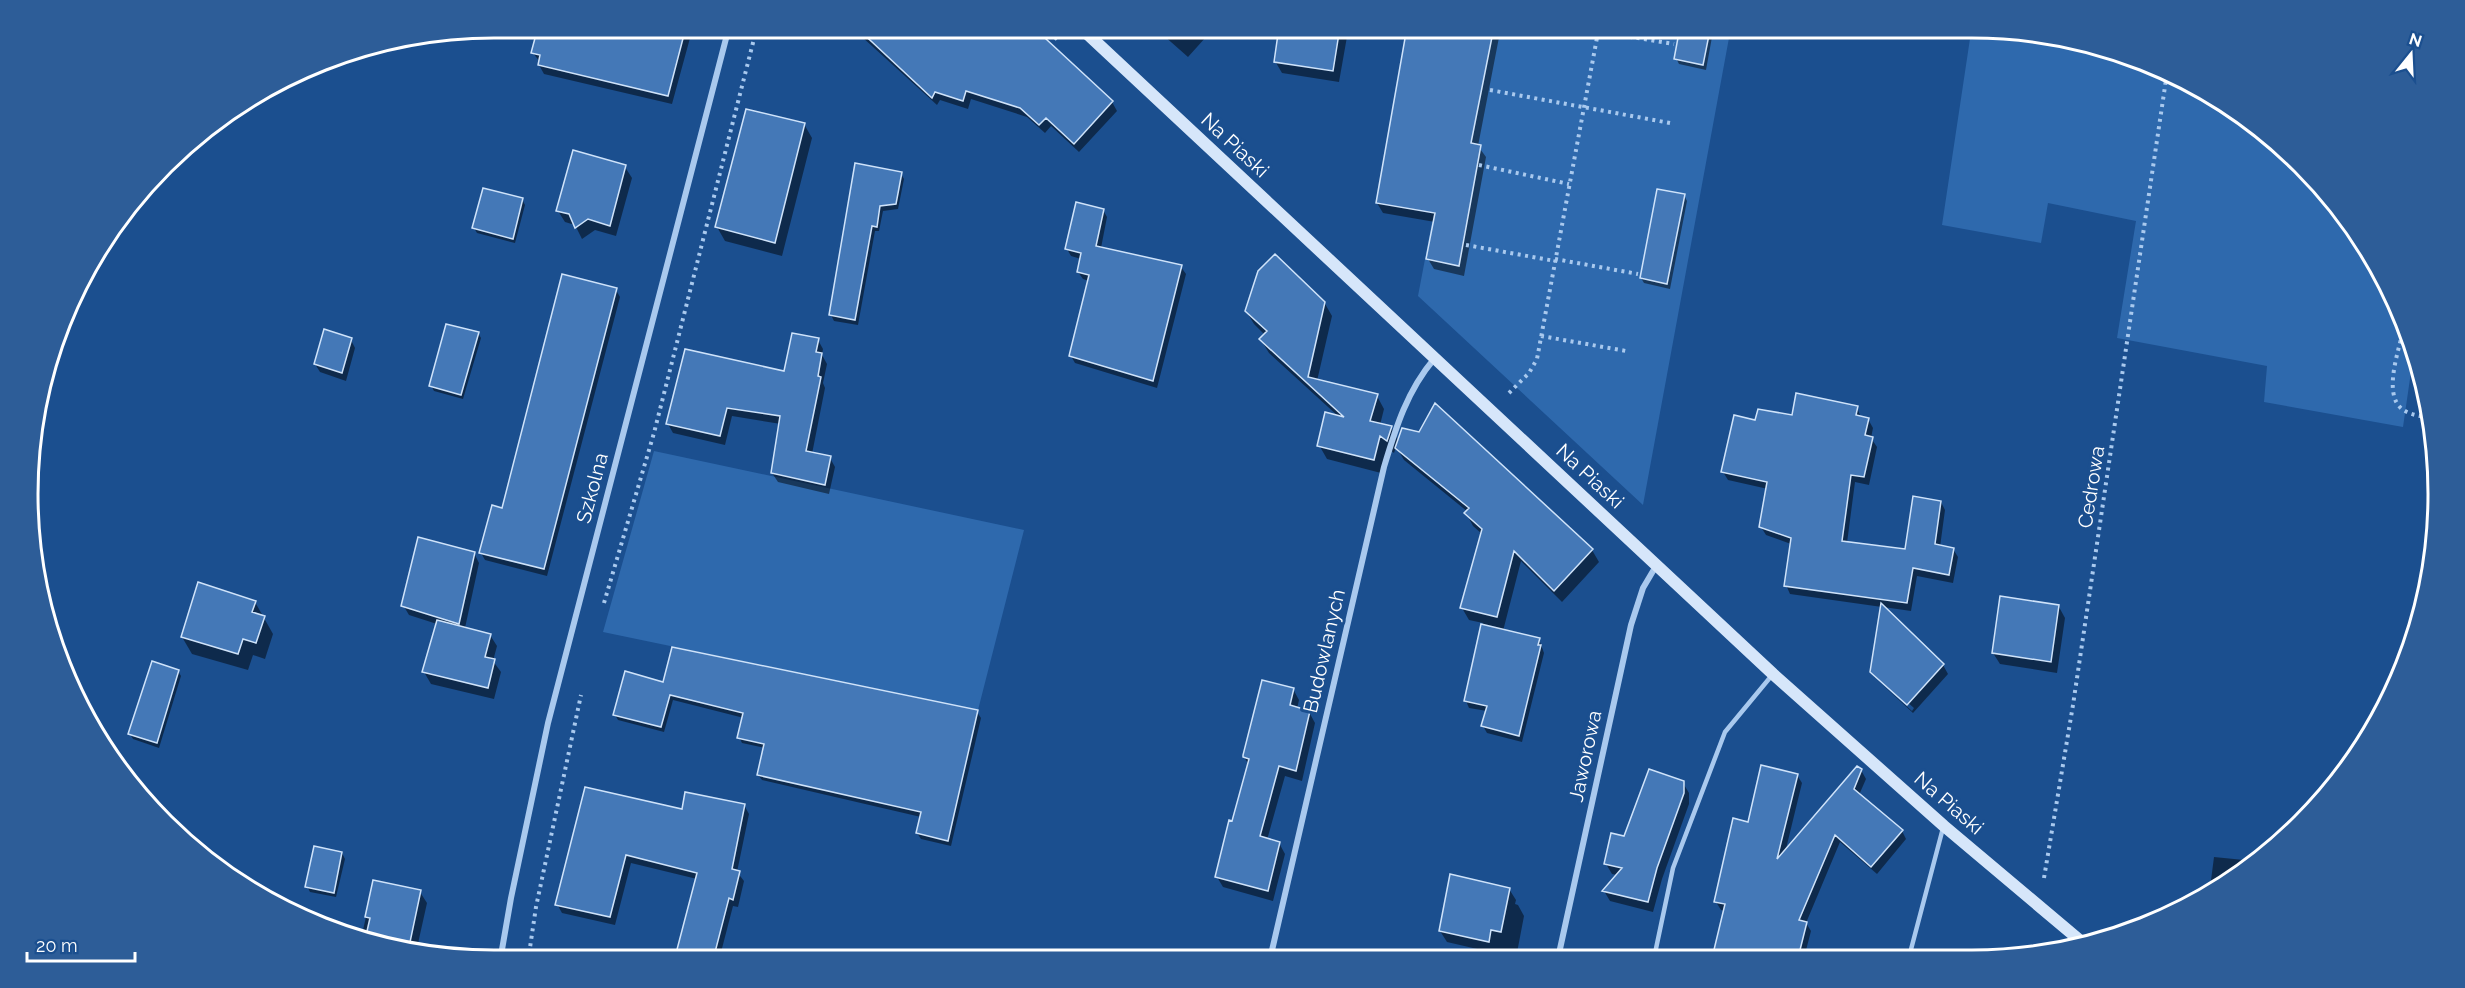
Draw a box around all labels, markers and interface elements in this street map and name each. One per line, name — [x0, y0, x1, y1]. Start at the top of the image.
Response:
north arrow — [2381, 24, 2441, 84]
text: N — [2407, 29, 2424, 51]
street label: Na Piaski — [1196, 108, 1274, 182]
street label: Na Piaski — [1551, 439, 1629, 513]
street label: Cedrowa — [2073, 444, 2109, 530]
street label: Szkolna — [571, 450, 613, 526]
street label: Budowlanych — [1298, 587, 1350, 715]
street label: Jaworowa — [1564, 708, 1606, 804]
street label: Na Piaski — [1910, 766, 1988, 840]
scale bar — [27, 925, 135, 963]
text: 20 m — [36, 935, 78, 956]

